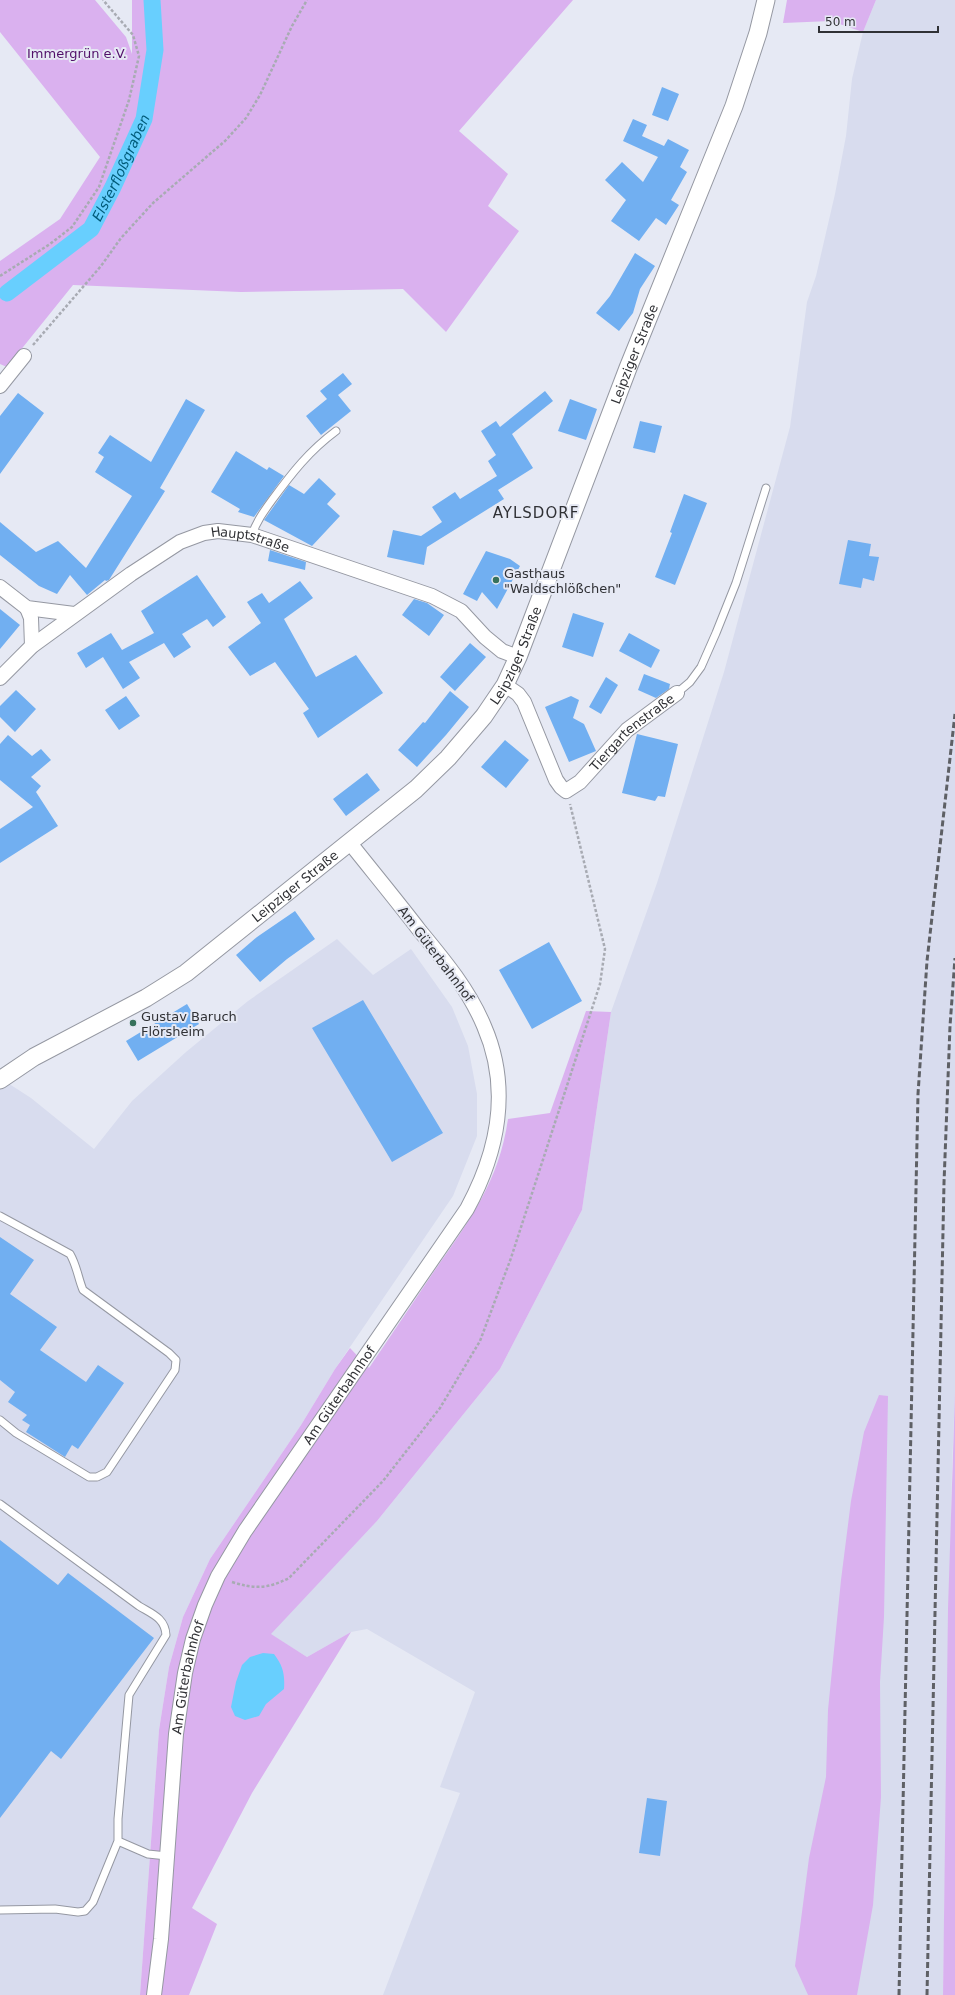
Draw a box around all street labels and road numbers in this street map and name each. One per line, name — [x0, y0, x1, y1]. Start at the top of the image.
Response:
street label: Leipziger Straße — [608, 302, 661, 406]
street label: Hauptstraße — [210, 523, 292, 555]
street label: Leipziger Straße — [487, 604, 544, 707]
street label: Tiergartenstraße — [586, 690, 677, 774]
street label: Leipziger Straße — [249, 847, 341, 925]
street label: Am Güterbahnhof — [395, 903, 477, 1005]
street label: Am Güterbahnhof — [300, 1343, 378, 1447]
street label: Am Güterbahnhof — [169, 1618, 207, 1735]

